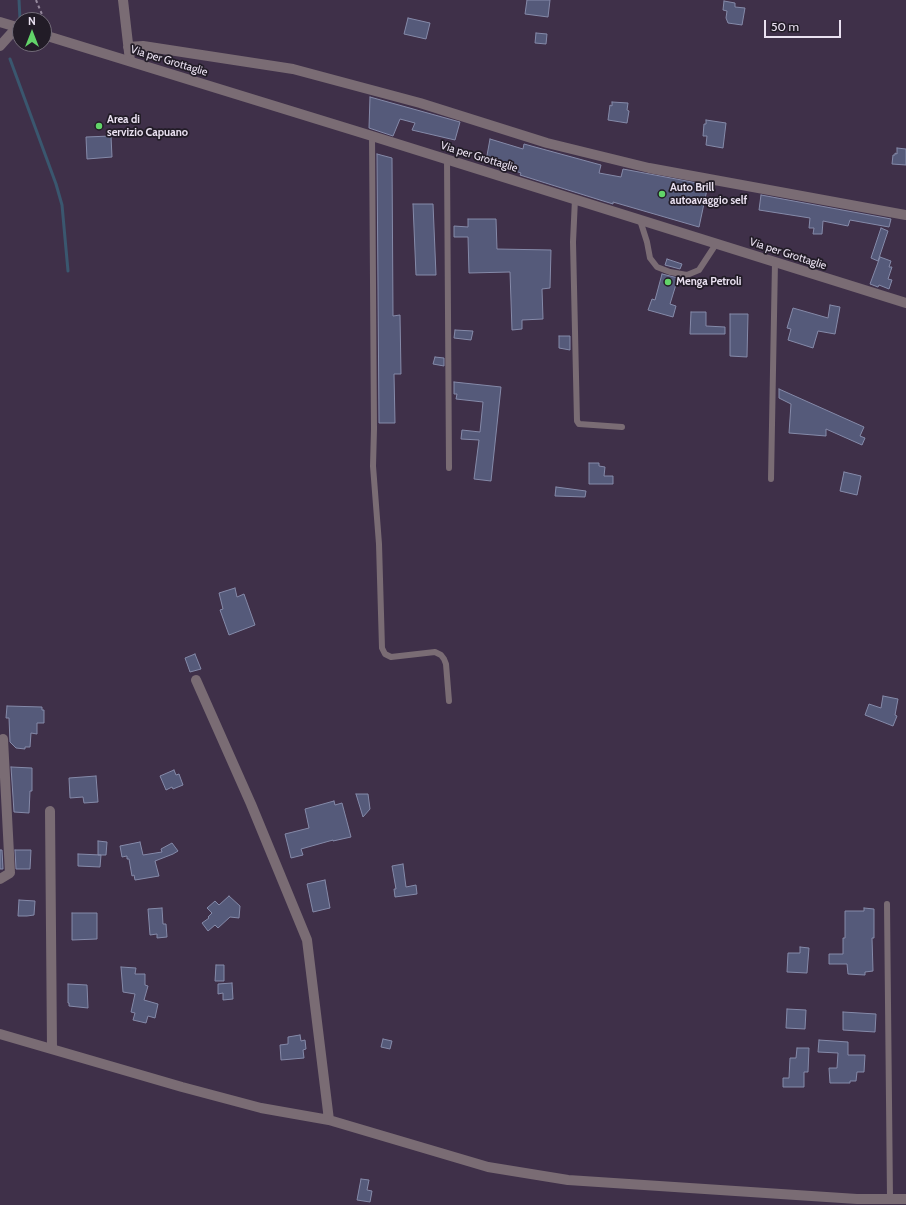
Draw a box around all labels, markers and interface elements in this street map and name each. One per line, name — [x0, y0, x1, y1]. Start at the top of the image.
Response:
north arrow — [12, 12, 52, 52]
scale bar — [766, 12, 843, 38]
text: N — [28, 14, 36, 28]
text: 50 m — [771, 19, 799, 34]
street label: Via per Grottaglie — [129, 43, 209, 79]
place label: Area di servizio Capuano — [107, 113, 188, 139]
marker: Area di servizio Capuano — [94, 121, 104, 131]
street label: Via per Grottaglie — [439, 139, 519, 175]
place label: Auto Brill autoavaggio self — [670, 181, 747, 207]
marker: Auto Brill autoavaggio self — [657, 189, 667, 199]
street label: Via per Grottaglie — [748, 235, 828, 273]
place label: Menga Petroli — [676, 275, 741, 289]
marker: Menga Petroli — [663, 277, 673, 287]

